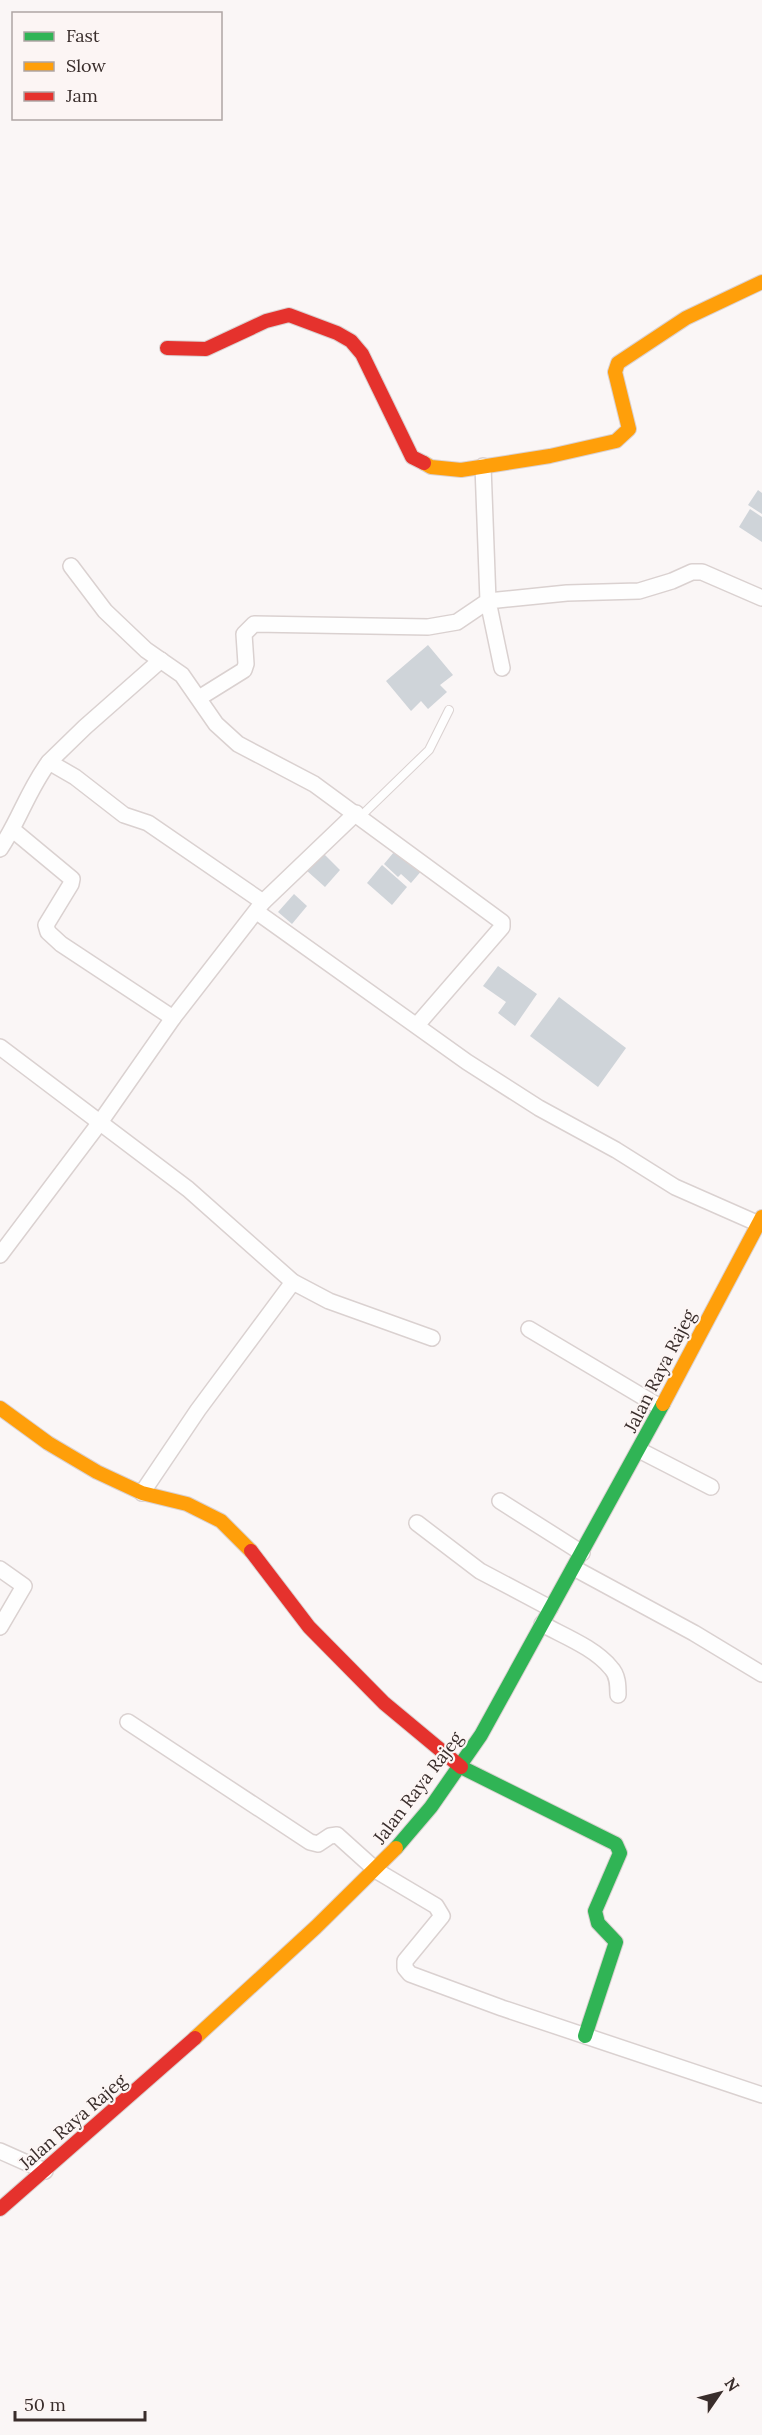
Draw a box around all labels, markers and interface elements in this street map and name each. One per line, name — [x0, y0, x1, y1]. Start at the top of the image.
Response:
legend — [12, 12, 222, 120]
text: Fast — [66, 24, 100, 47]
text: Slow — [66, 54, 106, 77]
text: Jam — [65, 84, 98, 107]
street label: Jalan Raya Rajeg — [618, 1305, 701, 1437]
street label: Jalan Raya Rajeg — [367, 1726, 468, 1849]
street label: Jalan Raya Rajeg — [14, 2068, 132, 2175]
north arrow — [690, 2363, 750, 2423]
text: N — [721, 2374, 744, 2395]
scale bar — [15, 2384, 146, 2422]
text: 50 m — [24, 2393, 66, 2416]

